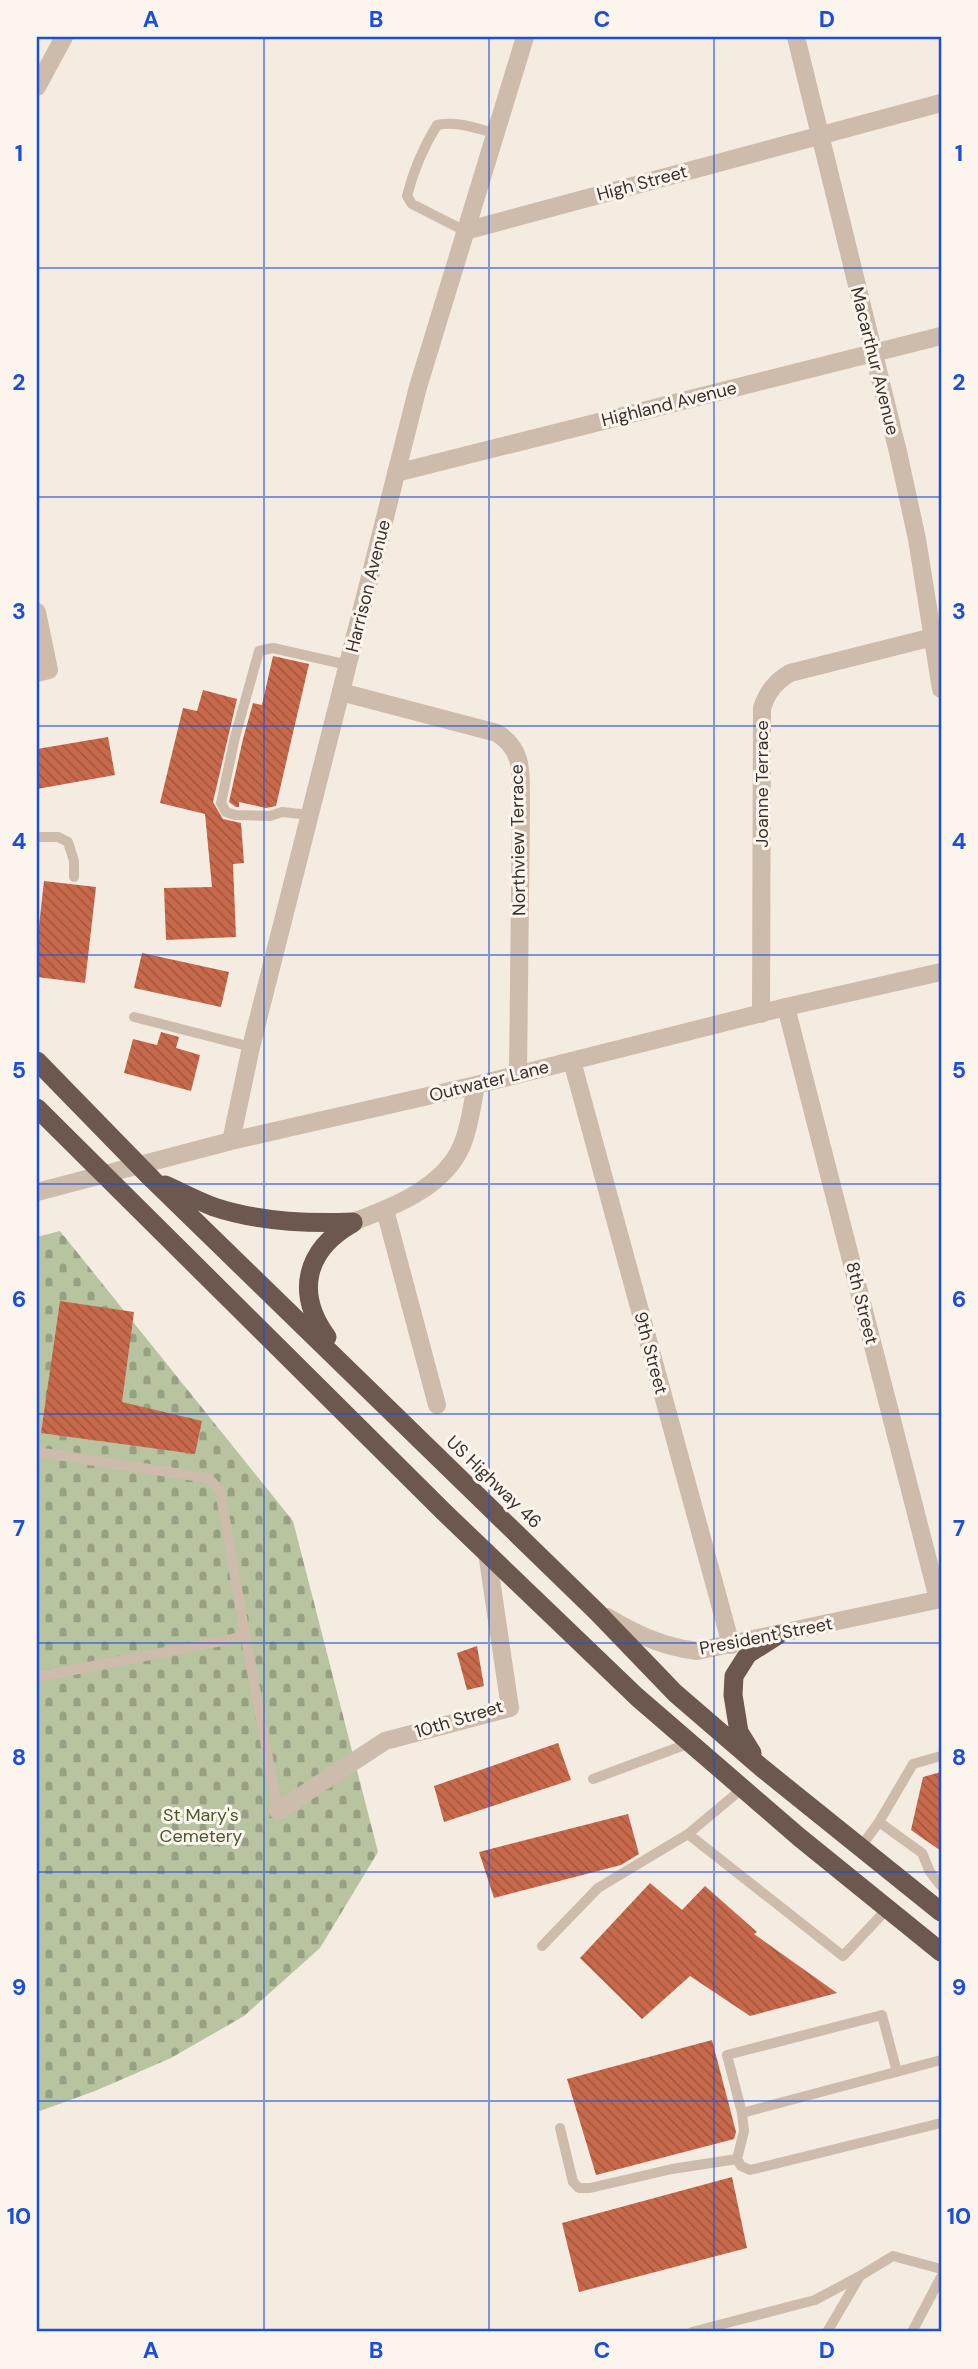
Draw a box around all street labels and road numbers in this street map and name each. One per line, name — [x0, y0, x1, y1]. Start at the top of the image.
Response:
street label: High Street — [594, 159, 690, 207]
street label: Macarthur Avenue — [845, 284, 905, 438]
street label: Highland Avenue — [599, 376, 739, 432]
street label: Harrison Avenue — [340, 517, 396, 655]
street label: Joanne Terrace — [750, 720, 774, 848]
street label: Northview Terrace — [505, 764, 531, 916]
street label: Outwater Lane — [427, 1055, 551, 1107]
street label: 8th Street — [840, 1259, 884, 1347]
street label: 9th Street — [628, 1309, 674, 1397]
street label: US Highway 46 — [441, 1430, 547, 1534]
street label: President Street — [697, 1611, 835, 1661]
street label: 10th Street — [412, 1694, 506, 1744]

